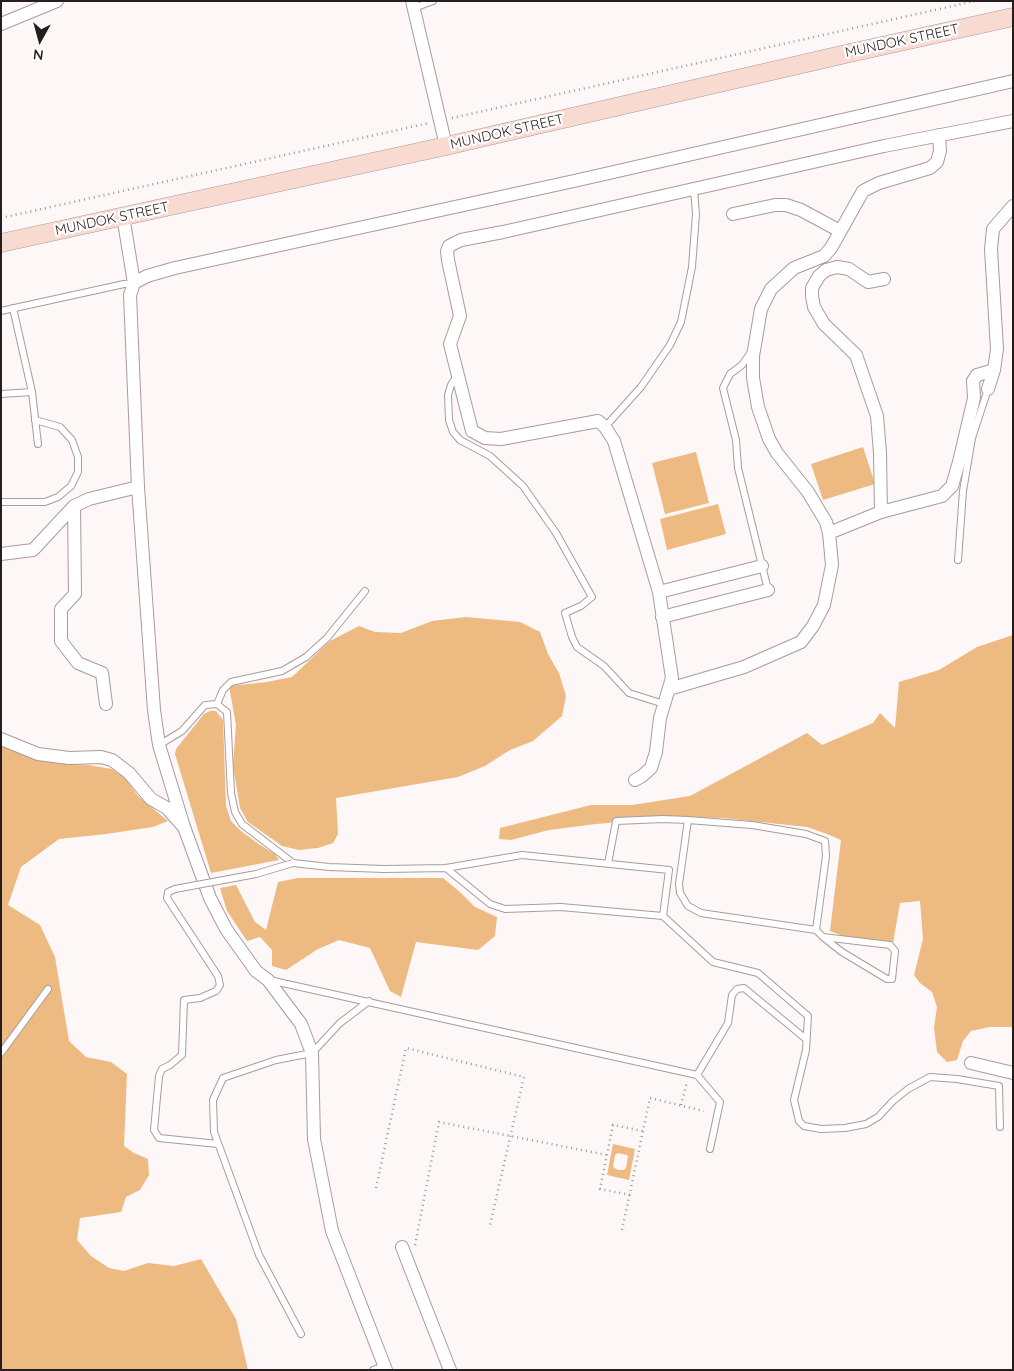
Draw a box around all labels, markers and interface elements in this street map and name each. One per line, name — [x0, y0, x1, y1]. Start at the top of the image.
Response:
north arrow — [15, 15, 65, 65]
street label: MUNDOK STREET — [844, 21, 960, 61]
text: N — [32, 45, 44, 64]
street label: MUNDOK STREET — [449, 111, 565, 153]
street label: MUNDOK STREET — [54, 199, 170, 239]

